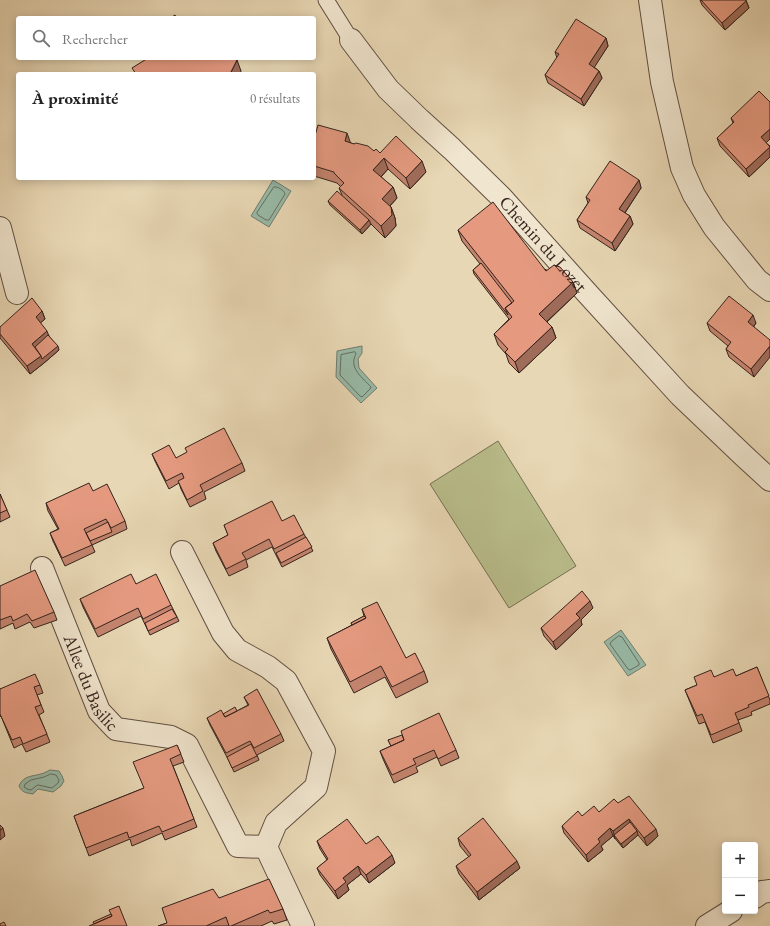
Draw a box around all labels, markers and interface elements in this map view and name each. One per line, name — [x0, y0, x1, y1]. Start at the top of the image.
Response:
search box — [16, 16, 316, 60]
icon: search — [30, 27, 52, 49]
text: Rechercher — [62, 29, 128, 48]
text: À proximité — [32, 87, 118, 109]
text: 0 résultats — [250, 90, 300, 107]
street label: Chemin du Lozet — [494, 191, 593, 297]
street label: Allee du Basilic — [58, 630, 124, 736]
map controls — [722, 842, 758, 914]
button: + — [722, 842, 758, 878]
button: − — [722, 878, 758, 914]

